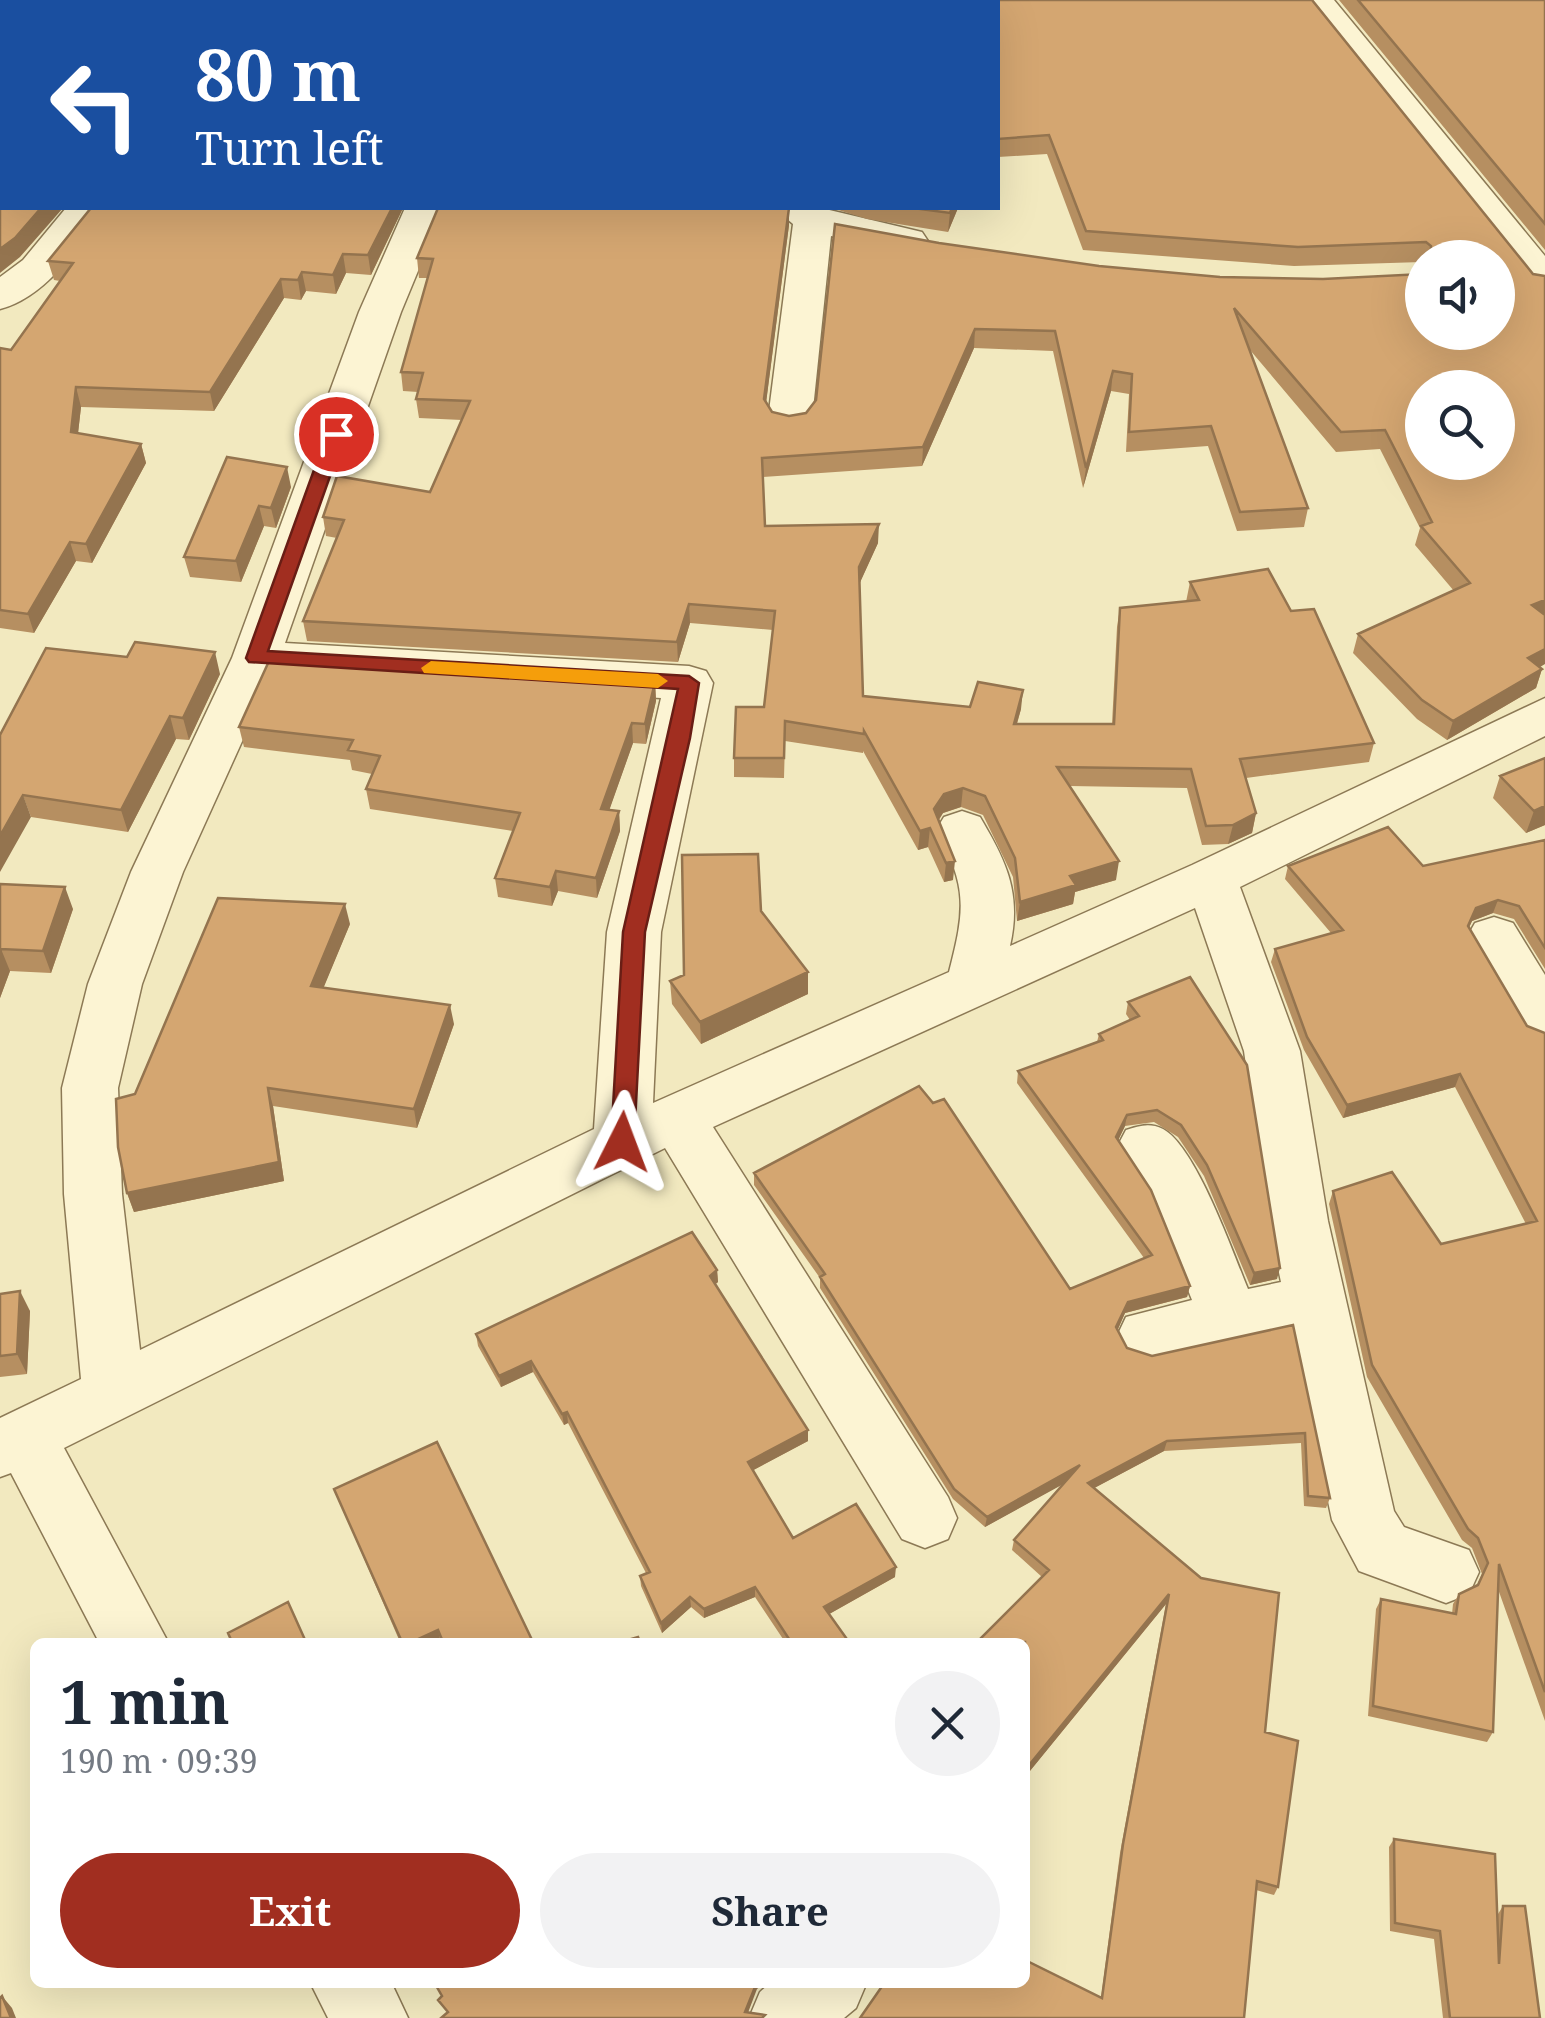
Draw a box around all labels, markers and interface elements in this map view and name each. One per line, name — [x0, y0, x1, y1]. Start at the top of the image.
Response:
text: 80 m — [195, 26, 361, 122]
icon: left — [30, 40, 160, 170]
text: Turn left — [195, 117, 384, 178]
map controls — [1405, 240, 1515, 480]
button: sound — [1405, 240, 1515, 350]
button: search — [1405, 370, 1515, 480]
pin — [294, 392, 379, 477]
icon: arrive — [309, 407, 364, 462]
position arrow — [570, 1090, 674, 1194]
text: 1 min — [60, 1660, 230, 1742]
button: close — [895, 1671, 1000, 1776]
text: 190 m · 09:39 — [60, 1739, 258, 1782]
button: Exit — [60, 1853, 520, 1968]
button: Share — [540, 1853, 1000, 1968]

